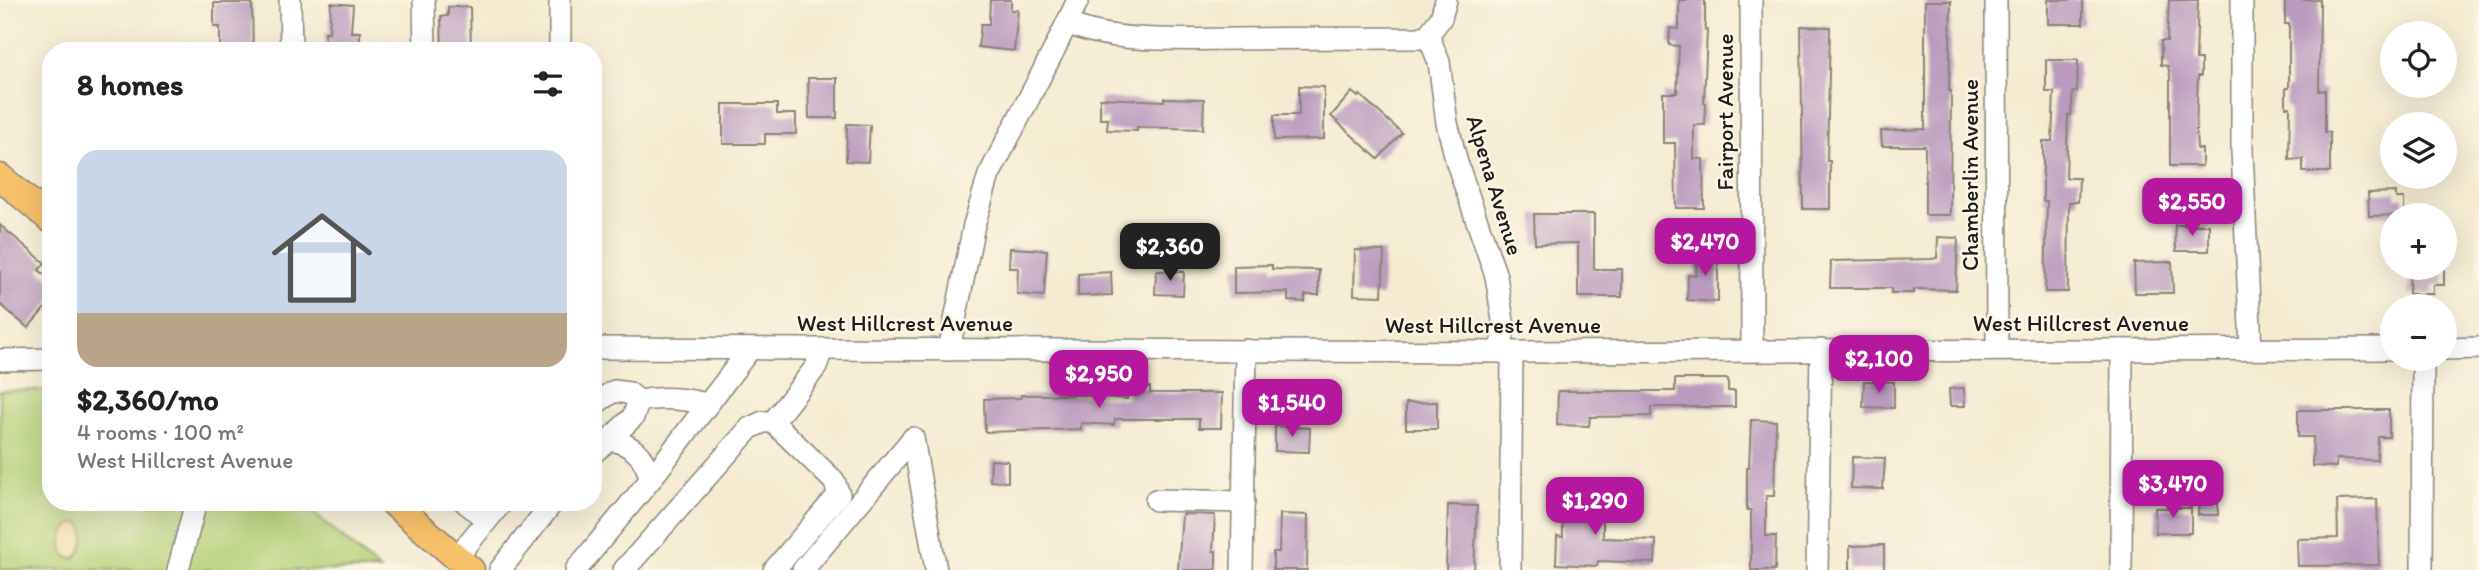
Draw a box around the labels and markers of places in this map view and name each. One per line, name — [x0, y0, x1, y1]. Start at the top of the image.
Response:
pin: $2,550 — [2135, 178, 2249, 238]
pin: $2,470 — [1648, 218, 1762, 278]
pin: $2,360 — [1113, 224, 1227, 283]
pin: $2,100 — [1822, 336, 1936, 395]
pin: $2,950 — [1042, 350, 1156, 410]
pin: $1,540 — [1235, 380, 1349, 439]
pin: $3,470 — [2116, 461, 2230, 520]
pin: $1,290 — [1538, 477, 1652, 537]

